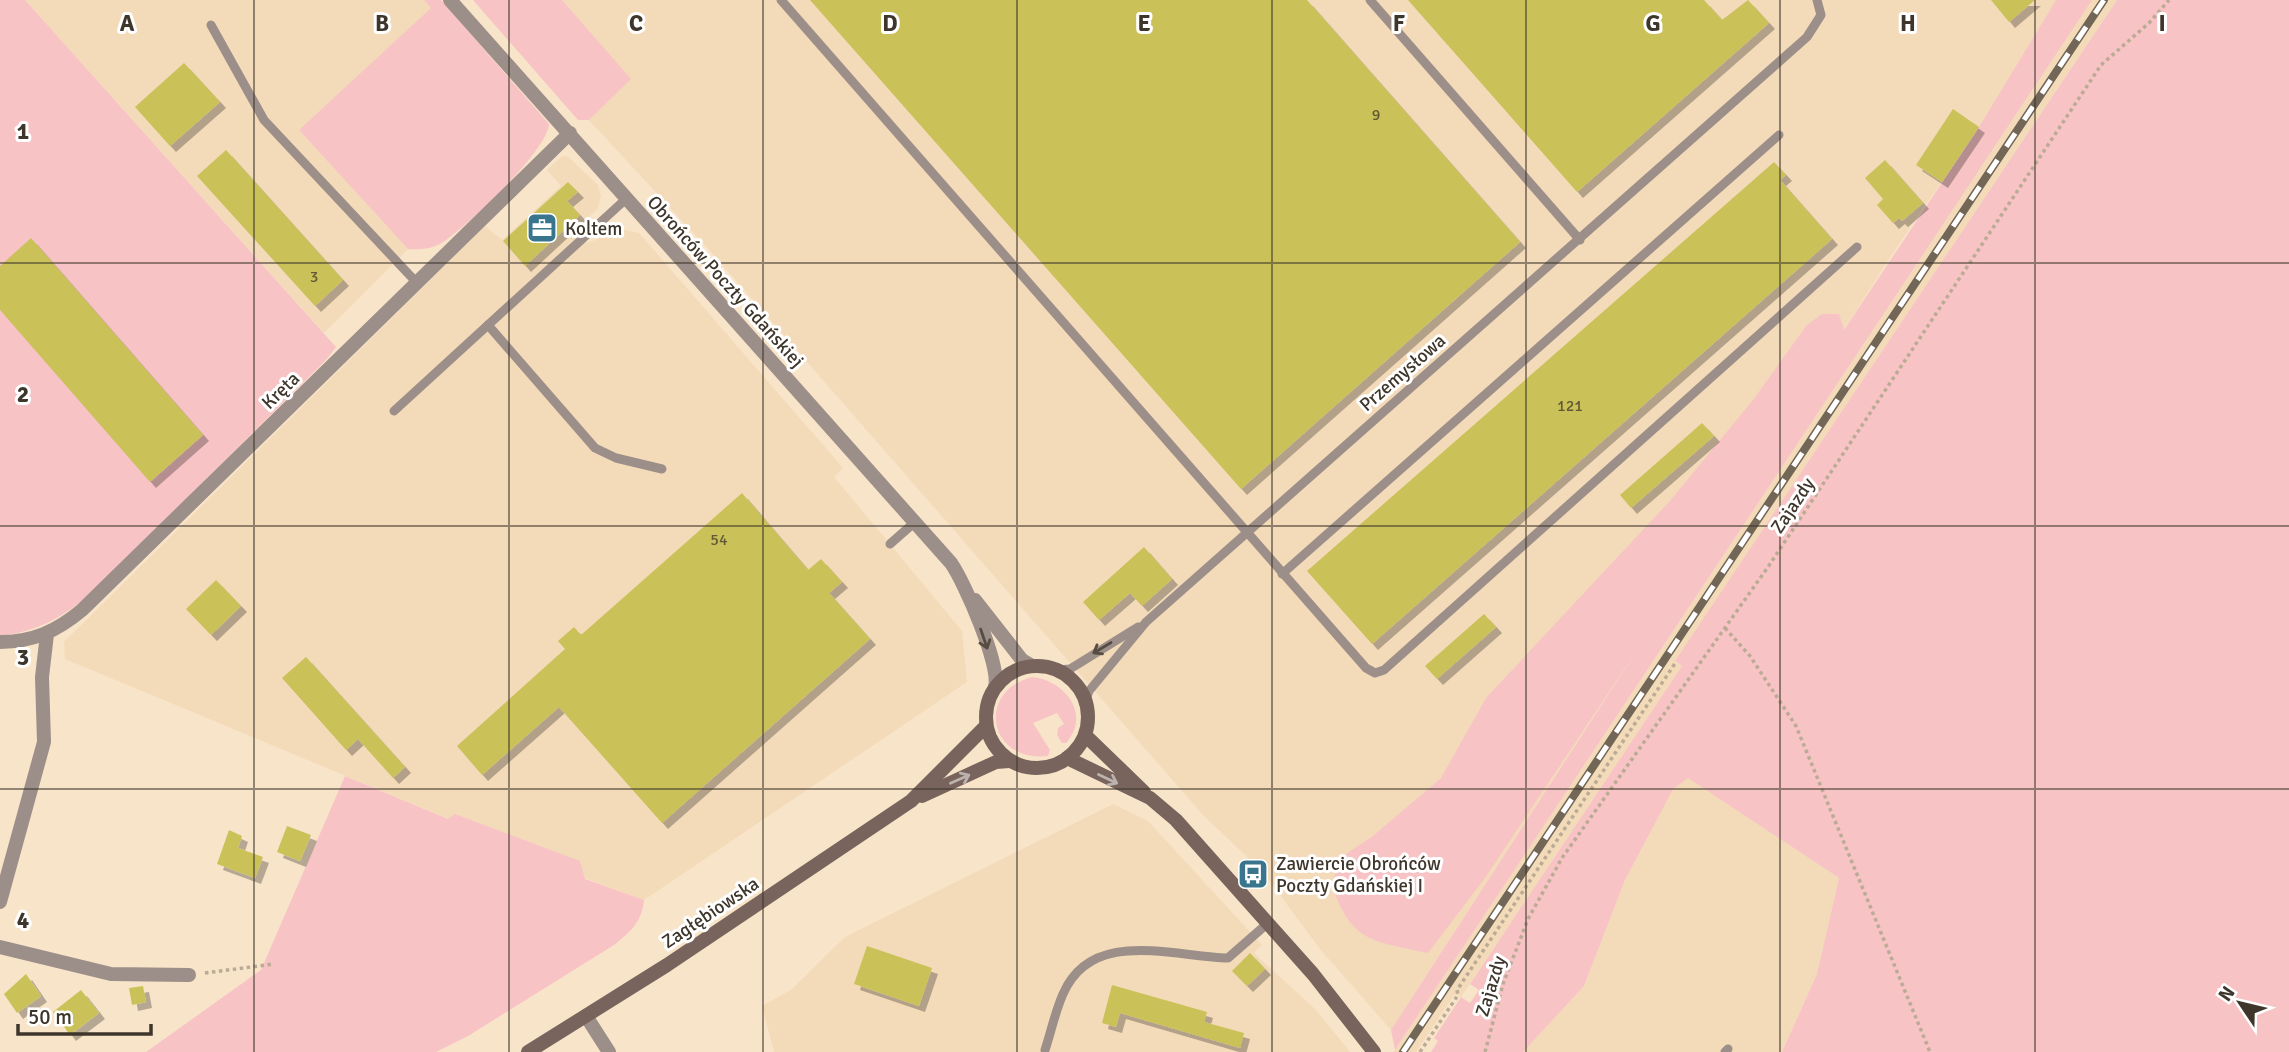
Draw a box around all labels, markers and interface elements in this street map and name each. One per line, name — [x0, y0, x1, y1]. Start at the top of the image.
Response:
text: A — [120, 9, 135, 38]
text: B — [375, 9, 389, 38]
text: C — [629, 9, 643, 38]
text: D — [882, 9, 898, 38]
text: E — [1137, 9, 1151, 38]
text: F — [1393, 9, 1405, 38]
text: G — [1645, 9, 1661, 38]
text: H — [1900, 9, 1916, 38]
text: I — [2158, 9, 2166, 38]
house number: 9 — [1372, 105, 1380, 125]
text: 1 — [17, 117, 29, 146]
street label: Obrońców Poczty Gdańskiej — [642, 191, 809, 373]
office icon: Koltem — [525, 211, 559, 245]
place label: Koltem — [565, 217, 622, 241]
house number: 3 — [310, 267, 318, 287]
street label: Przemysłowa — [1355, 329, 1451, 417]
street label: Kręta — [257, 367, 305, 415]
text: 2 — [17, 380, 29, 409]
house number: 121 — [1557, 396, 1583, 416]
street label: Zajazdy — [1765, 473, 1820, 538]
house number: 54 — [710, 530, 728, 550]
one-way arrow — [978, 628, 991, 650]
one-way arrow — [1093, 642, 1113, 656]
text: 3 — [17, 643, 29, 672]
one-way arrow — [949, 772, 970, 785]
one-way arrow — [1097, 773, 1118, 786]
place label: Zawiercie Obrońców Poczty Gdańskiej I — [1276, 852, 1441, 898]
bus stop icon: Zawiercie Obrońców Poczty Gdańskiej I — [1236, 857, 1270, 891]
street label: Zagłębiowska — [657, 872, 764, 954]
text: 4 — [17, 906, 29, 935]
street label: Zajazdy — [1470, 953, 1512, 1020]
north arrow — [2205, 968, 2275, 1038]
text: N — [2213, 982, 2241, 1006]
scale bar — [18, 992, 150, 1036]
text: 50 m — [28, 1004, 72, 1030]

